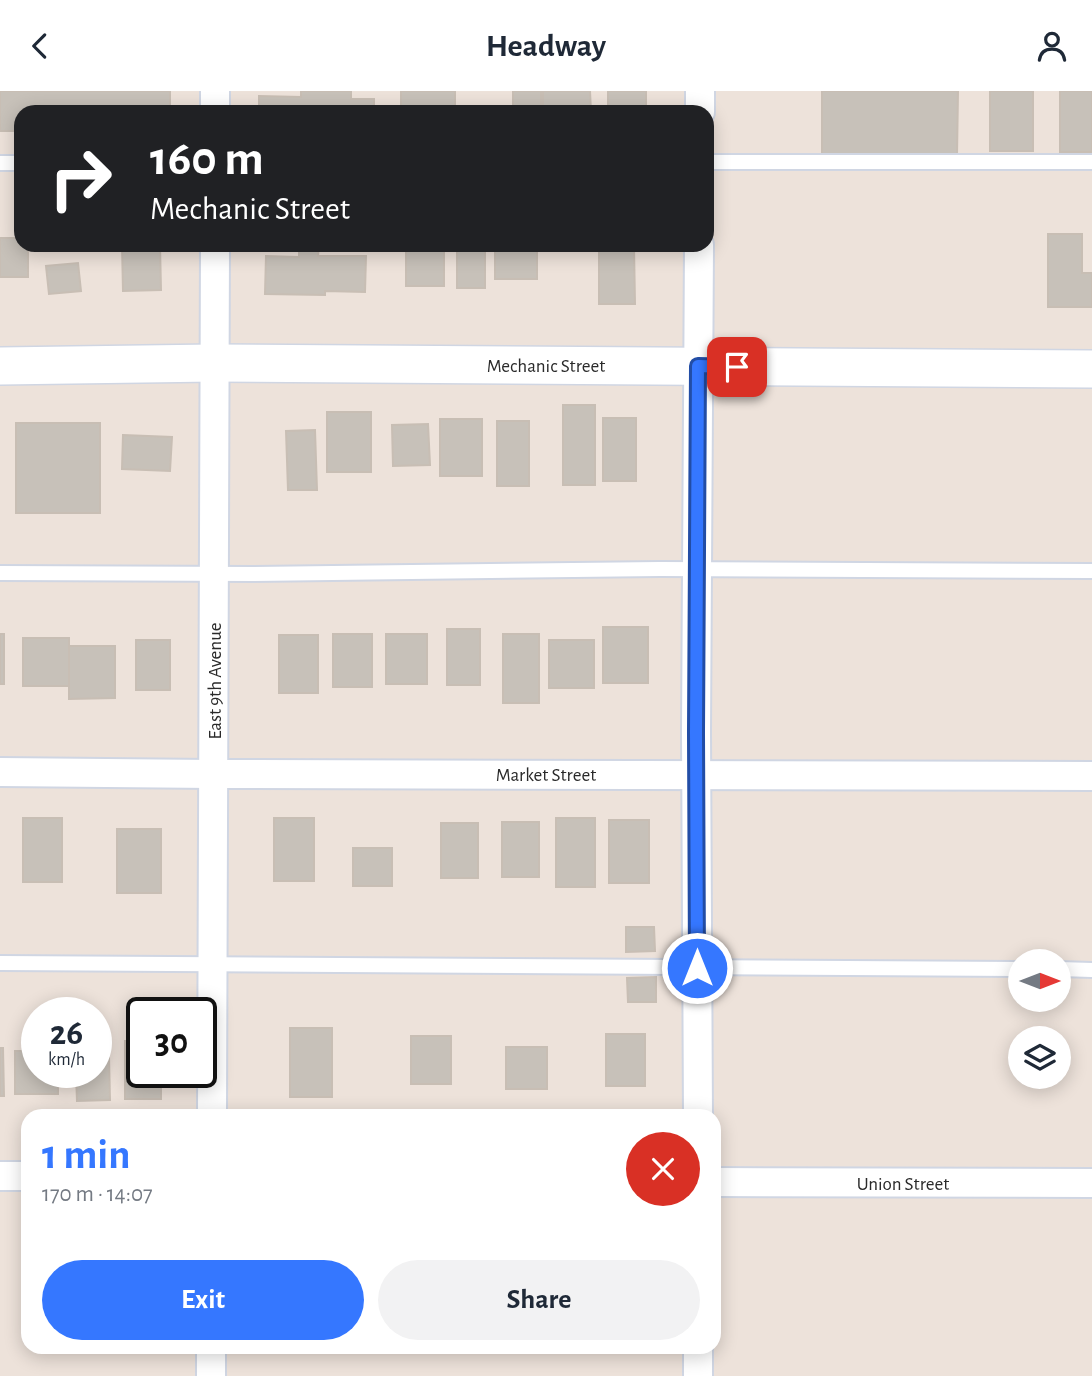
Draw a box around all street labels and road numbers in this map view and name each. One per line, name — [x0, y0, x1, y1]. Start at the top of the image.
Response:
street label: Mechanic Street — [487, 357, 605, 376]
street label: East 9th Avenue — [206, 622, 225, 740]
street label: Market Street — [496, 766, 596, 785]
street label: Union Street — [857, 1175, 949, 1194]

